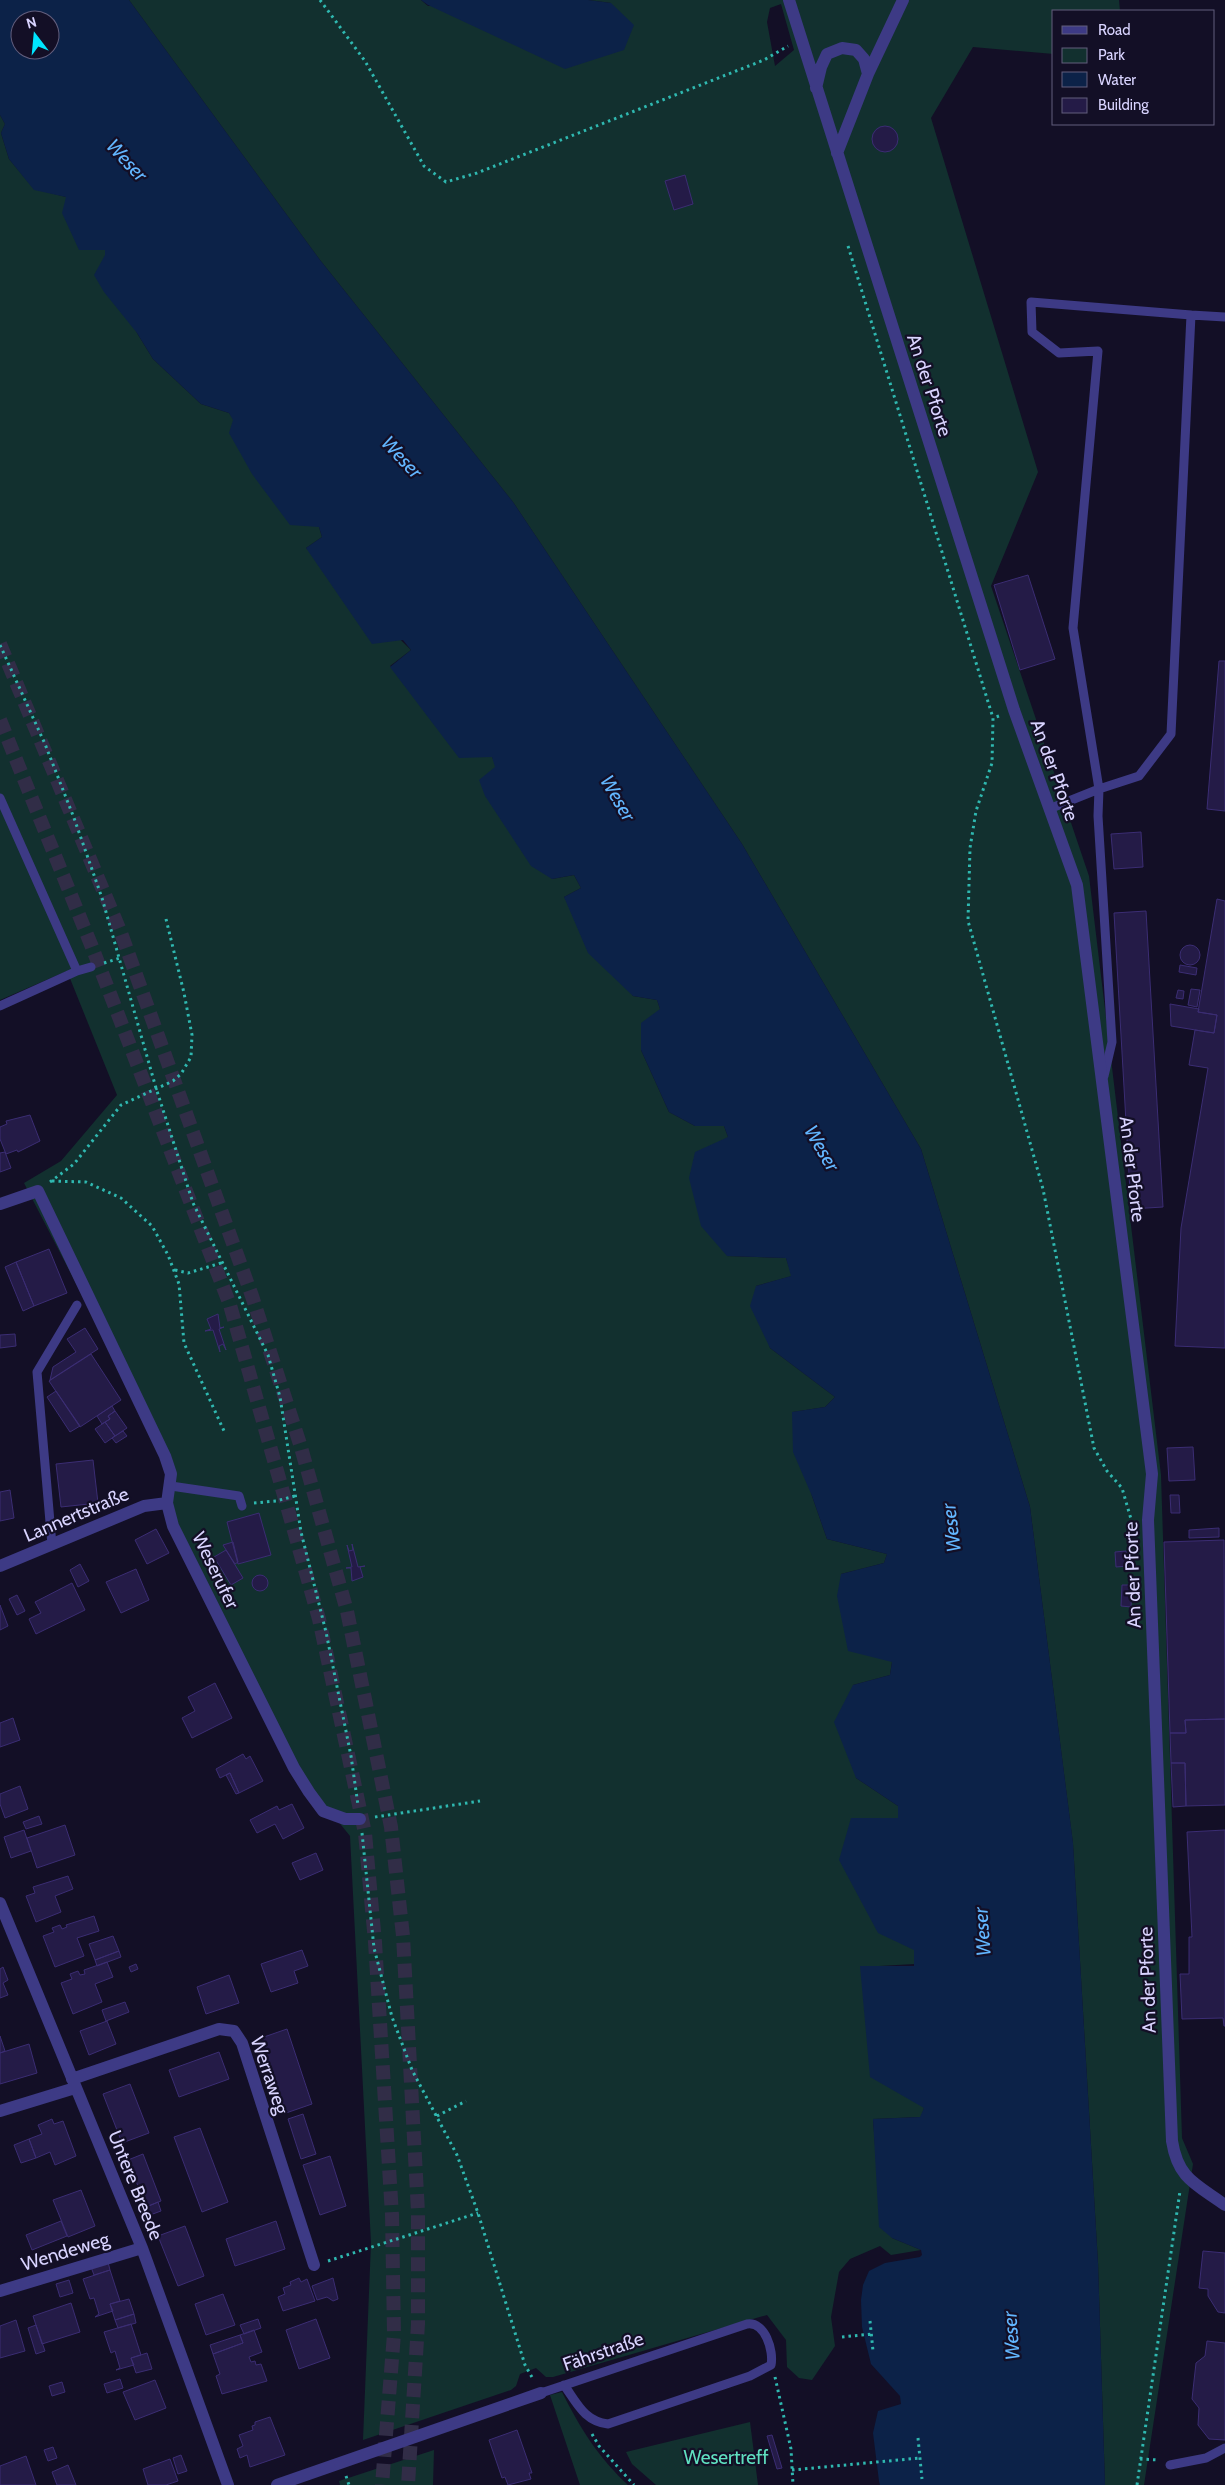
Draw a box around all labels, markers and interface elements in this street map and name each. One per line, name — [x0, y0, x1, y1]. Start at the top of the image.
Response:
north arrow — [10, 10, 60, 60]
legend — [1052, 10, 1215, 125]
text: N — [24, 12, 39, 33]
text: Road — [1098, 21, 1131, 39]
text: Park — [1098, 46, 1125, 64]
text: Water — [1098, 71, 1136, 89]
text: Building — [1098, 96, 1149, 114]
water label: Weser — [101, 134, 153, 187]
street label: An der Pforte — [902, 331, 957, 440]
water label: Weser — [376, 431, 428, 484]
street label: An der Pforte — [1025, 716, 1084, 824]
water label: Weser — [595, 771, 641, 826]
street label: An der Pforte — [1115, 1115, 1150, 1224]
water label: Weser — [799, 1121, 845, 1176]
street label: Lannertstraße — [20, 1482, 132, 1547]
water label: Weser — [936, 1501, 966, 1554]
street label: An der Pforte — [1119, 1521, 1146, 1629]
street label: Weserufer — [187, 1528, 244, 1612]
water label: Weser — [968, 1906, 996, 1957]
street label: An der Pforte — [1134, 1926, 1161, 2034]
street label: Werraweg — [246, 2033, 294, 2118]
street label: Untere Breede — [103, 2127, 168, 2244]
street label: Wendeweg — [18, 2227, 112, 2276]
water label: Weser — [997, 2310, 1025, 2361]
street label: Fährstraße — [560, 2327, 647, 2376]
park label: Wesertreff — [683, 2446, 769, 2469]

